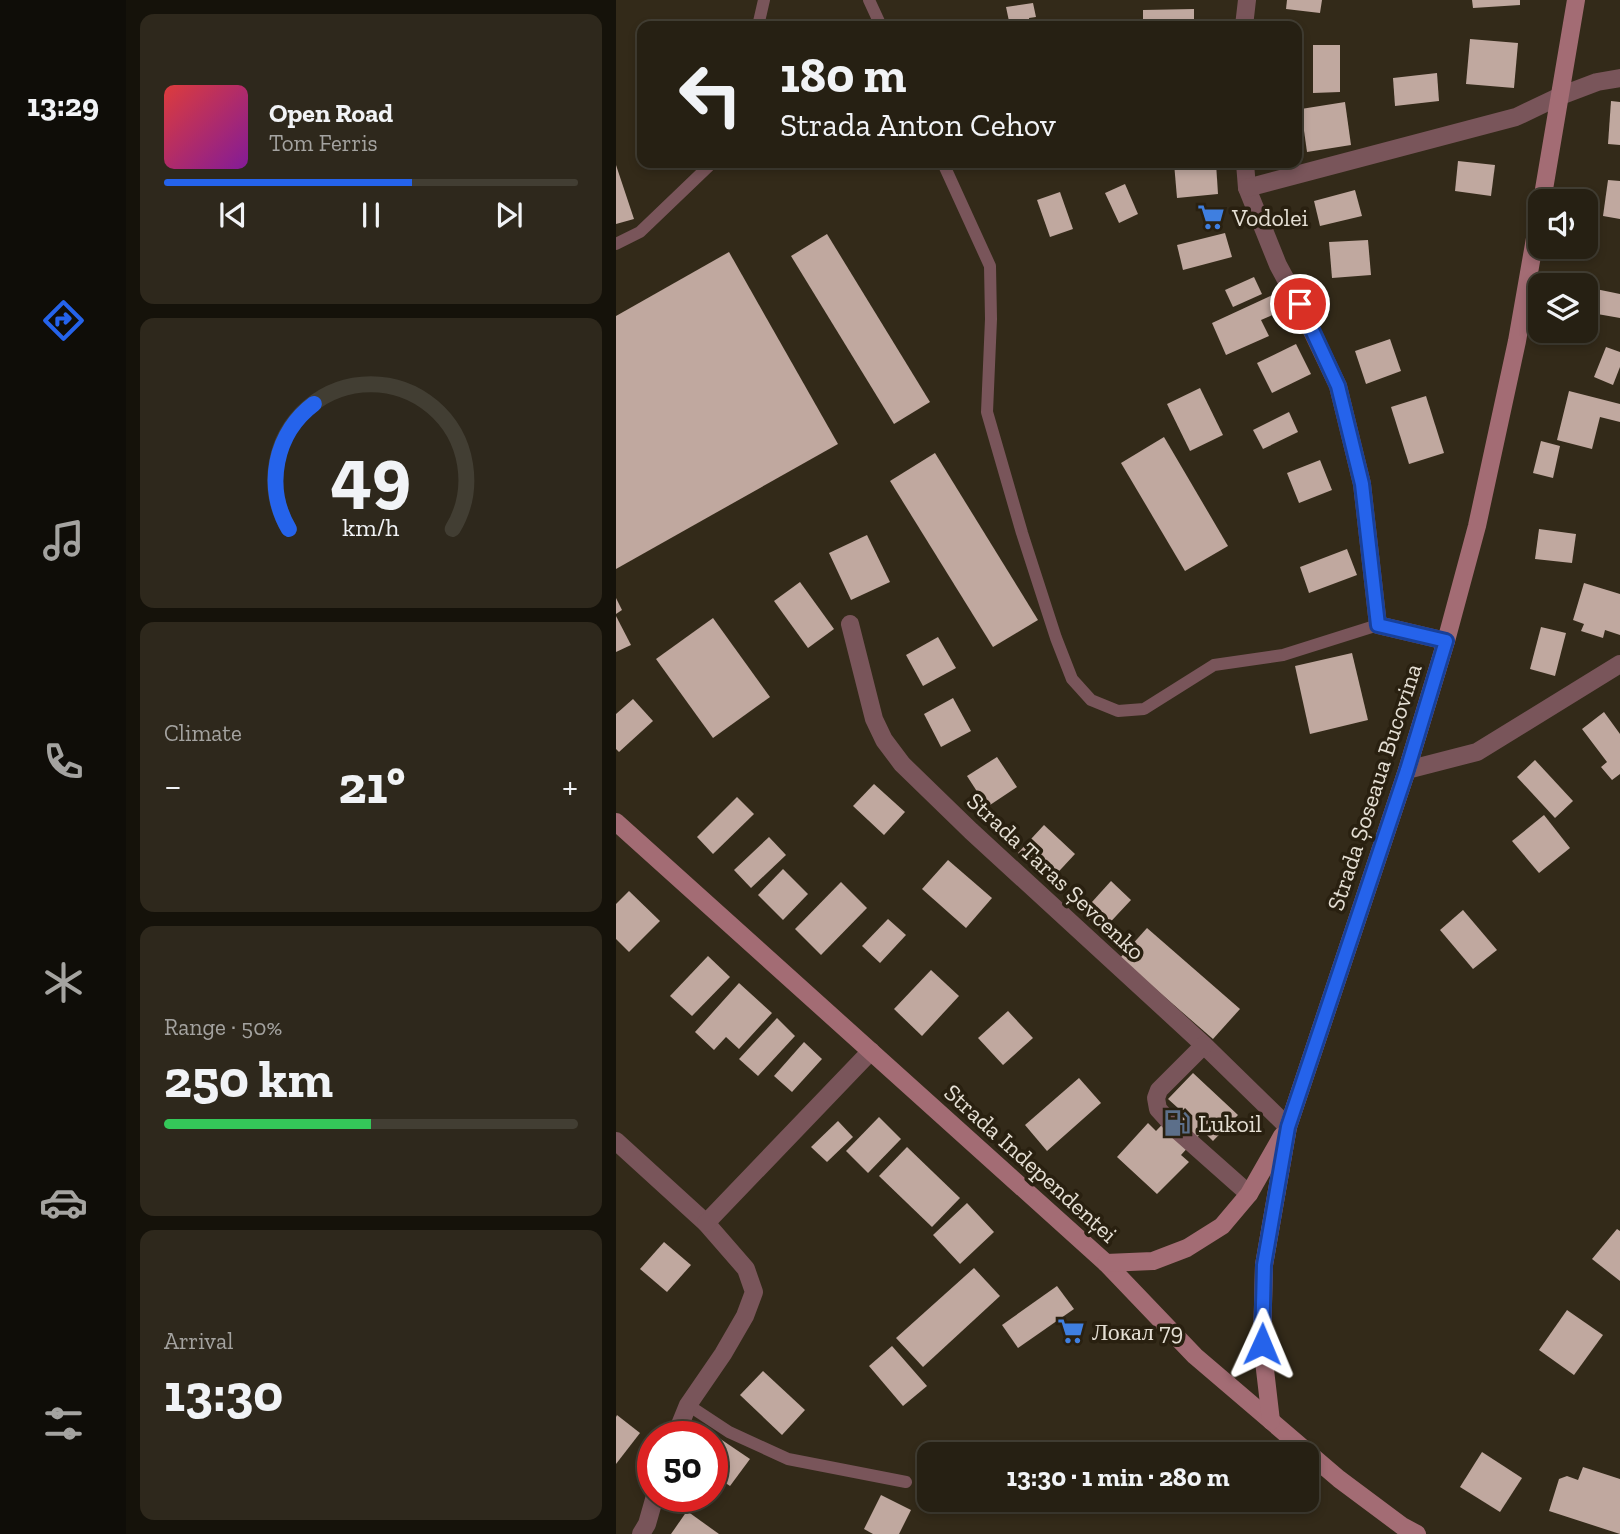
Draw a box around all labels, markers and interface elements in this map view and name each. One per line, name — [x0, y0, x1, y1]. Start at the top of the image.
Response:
text: 180 m — [780, 46, 907, 105]
icon: left — [665, 49, 756, 140]
text: 13:29 — [27, 86, 99, 124]
text: Open Road — [269, 97, 393, 129]
text: Strada Anton Cehov — [780, 106, 1056, 144]
text: Tom Ferris — [269, 129, 378, 157]
map controls — [1528, 189, 1598, 343]
button: sound — [1528, 189, 1598, 259]
icon: previous — [214, 196, 252, 234]
icon: pause — [352, 196, 390, 234]
icon: next — [490, 196, 528, 234]
supermarket icon: Vodolei — [1196, 202, 1226, 232]
place label: Vodolei — [1231, 203, 1308, 232]
button: layers — [1528, 273, 1598, 343]
pin — [1270, 274, 1330, 334]
icon: arrive — [1281, 285, 1319, 323]
icon: directions — [39, 296, 88, 345]
text: 49 — [331, 430, 411, 518]
text: km/h — [342, 512, 400, 542]
icon: music — [39, 516, 88, 565]
street label: Strada Șoseaua Bucovina — [1320, 660, 1428, 914]
text: Climate — [164, 719, 242, 747]
icon: phone — [39, 737, 88, 786]
text: 21° — [338, 754, 405, 816]
text: − — [164, 763, 182, 809]
text: + — [562, 763, 578, 809]
street label: Strada Taras Șevcenko — [961, 786, 1151, 966]
icon: climate — [39, 958, 88, 1007]
text: Range · 50% — [164, 1013, 282, 1041]
text: 250 km — [164, 1048, 333, 1110]
street label: Strada Independenței — [938, 1078, 1124, 1249]
fuel station icon: Lukoil — [1162, 1108, 1192, 1138]
place label: Lukoil — [1198, 1109, 1262, 1138]
icon: car — [39, 1178, 88, 1227]
position arrow — [1225, 1307, 1299, 1381]
supermarket icon: Локал 79 — [1056, 1316, 1086, 1346]
place label: Локал 79 — [1092, 1317, 1183, 1346]
text: Arrival — [164, 1327, 233, 1355]
text: 13:30 — [164, 1362, 283, 1424]
icon: filters — [39, 1399, 88, 1448]
speed limit sign: 50 — [637, 1421, 728, 1512]
text: 13:30 · 1 min · 280 m — [1007, 1461, 1229, 1493]

